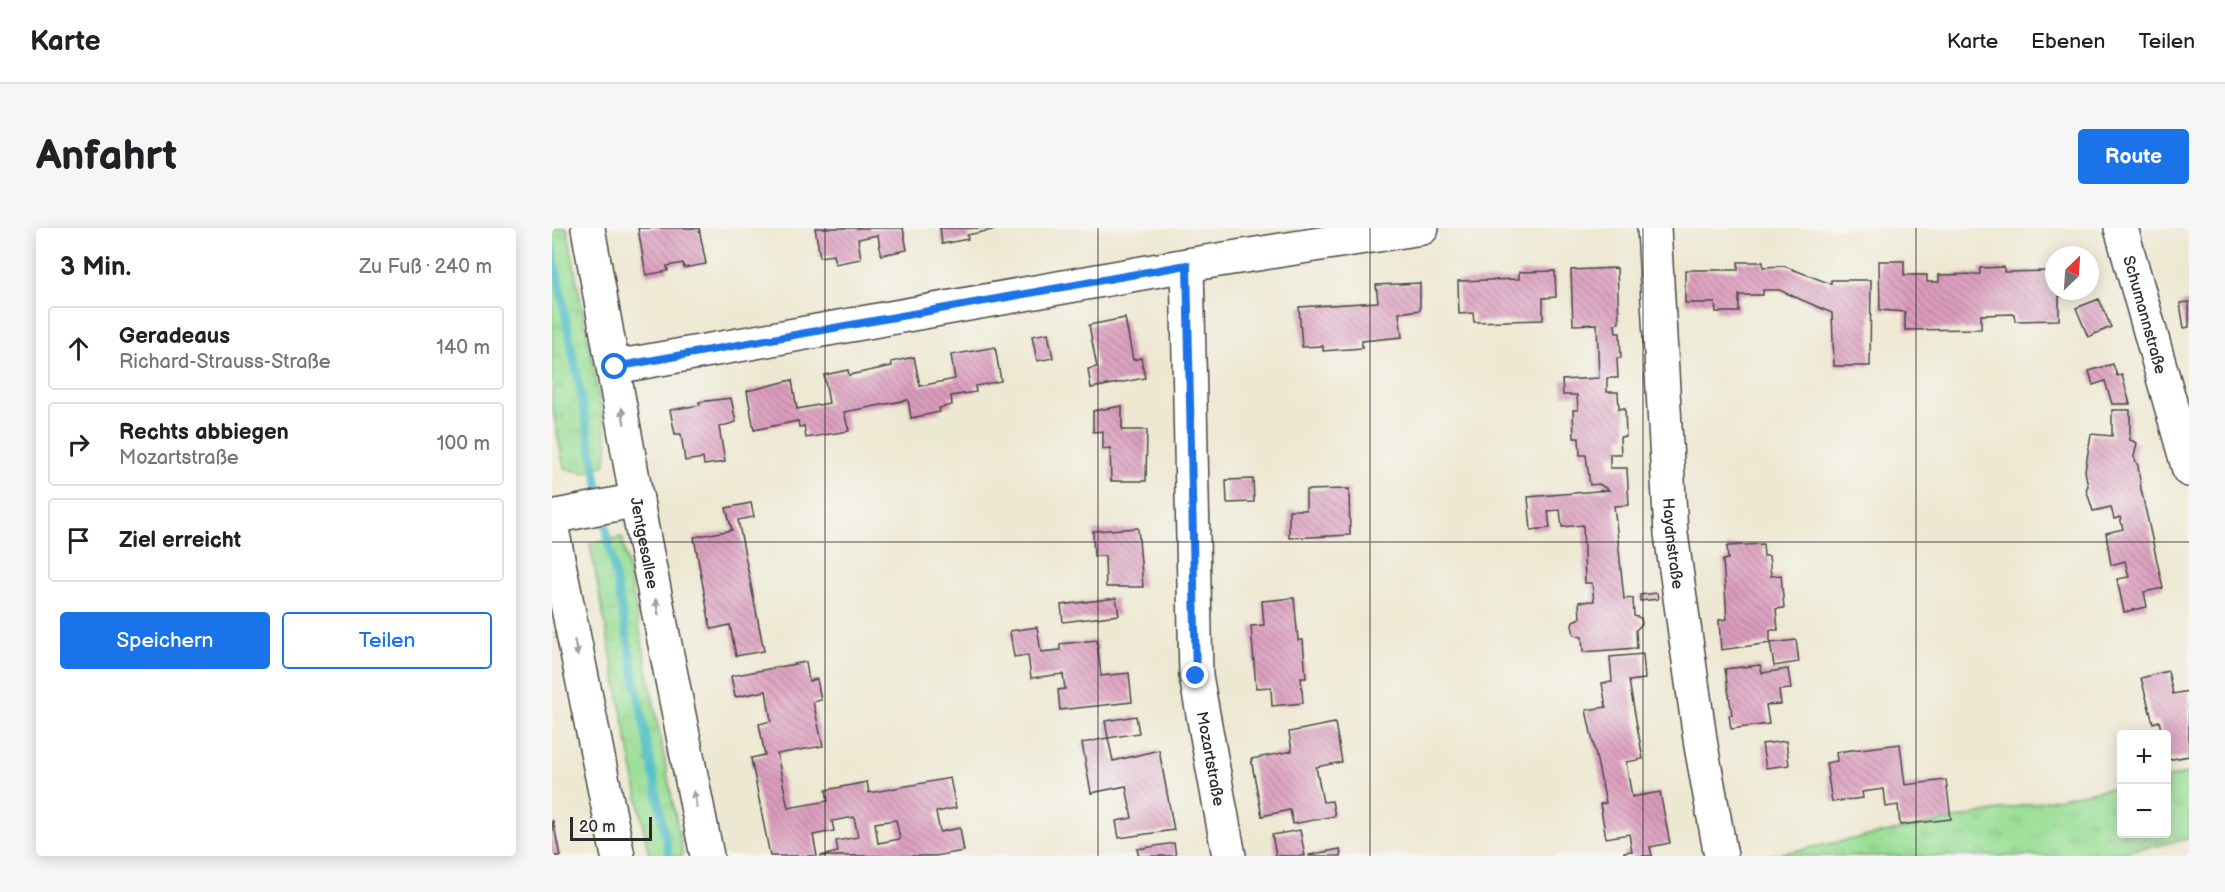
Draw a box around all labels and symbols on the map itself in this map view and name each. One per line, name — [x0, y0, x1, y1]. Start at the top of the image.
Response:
north arrow — [2045, 246, 2099, 300]
street label: Schumannstraße — [2118, 254, 2170, 377]
route start — [601, 353, 627, 379]
one-way arrow — [618, 406, 627, 425]
street label: Jentgesallee — [625, 496, 662, 591]
street label: Haydnstraße — [1658, 497, 1687, 591]
one-way arrow — [652, 598, 661, 617]
one-way arrow — [572, 639, 581, 658]
route end — [1182, 662, 1208, 688]
street label: Mozartstraße — [1192, 710, 1228, 808]
one-way arrow — [690, 789, 699, 808]
scale bar — [570, 814, 652, 842]

